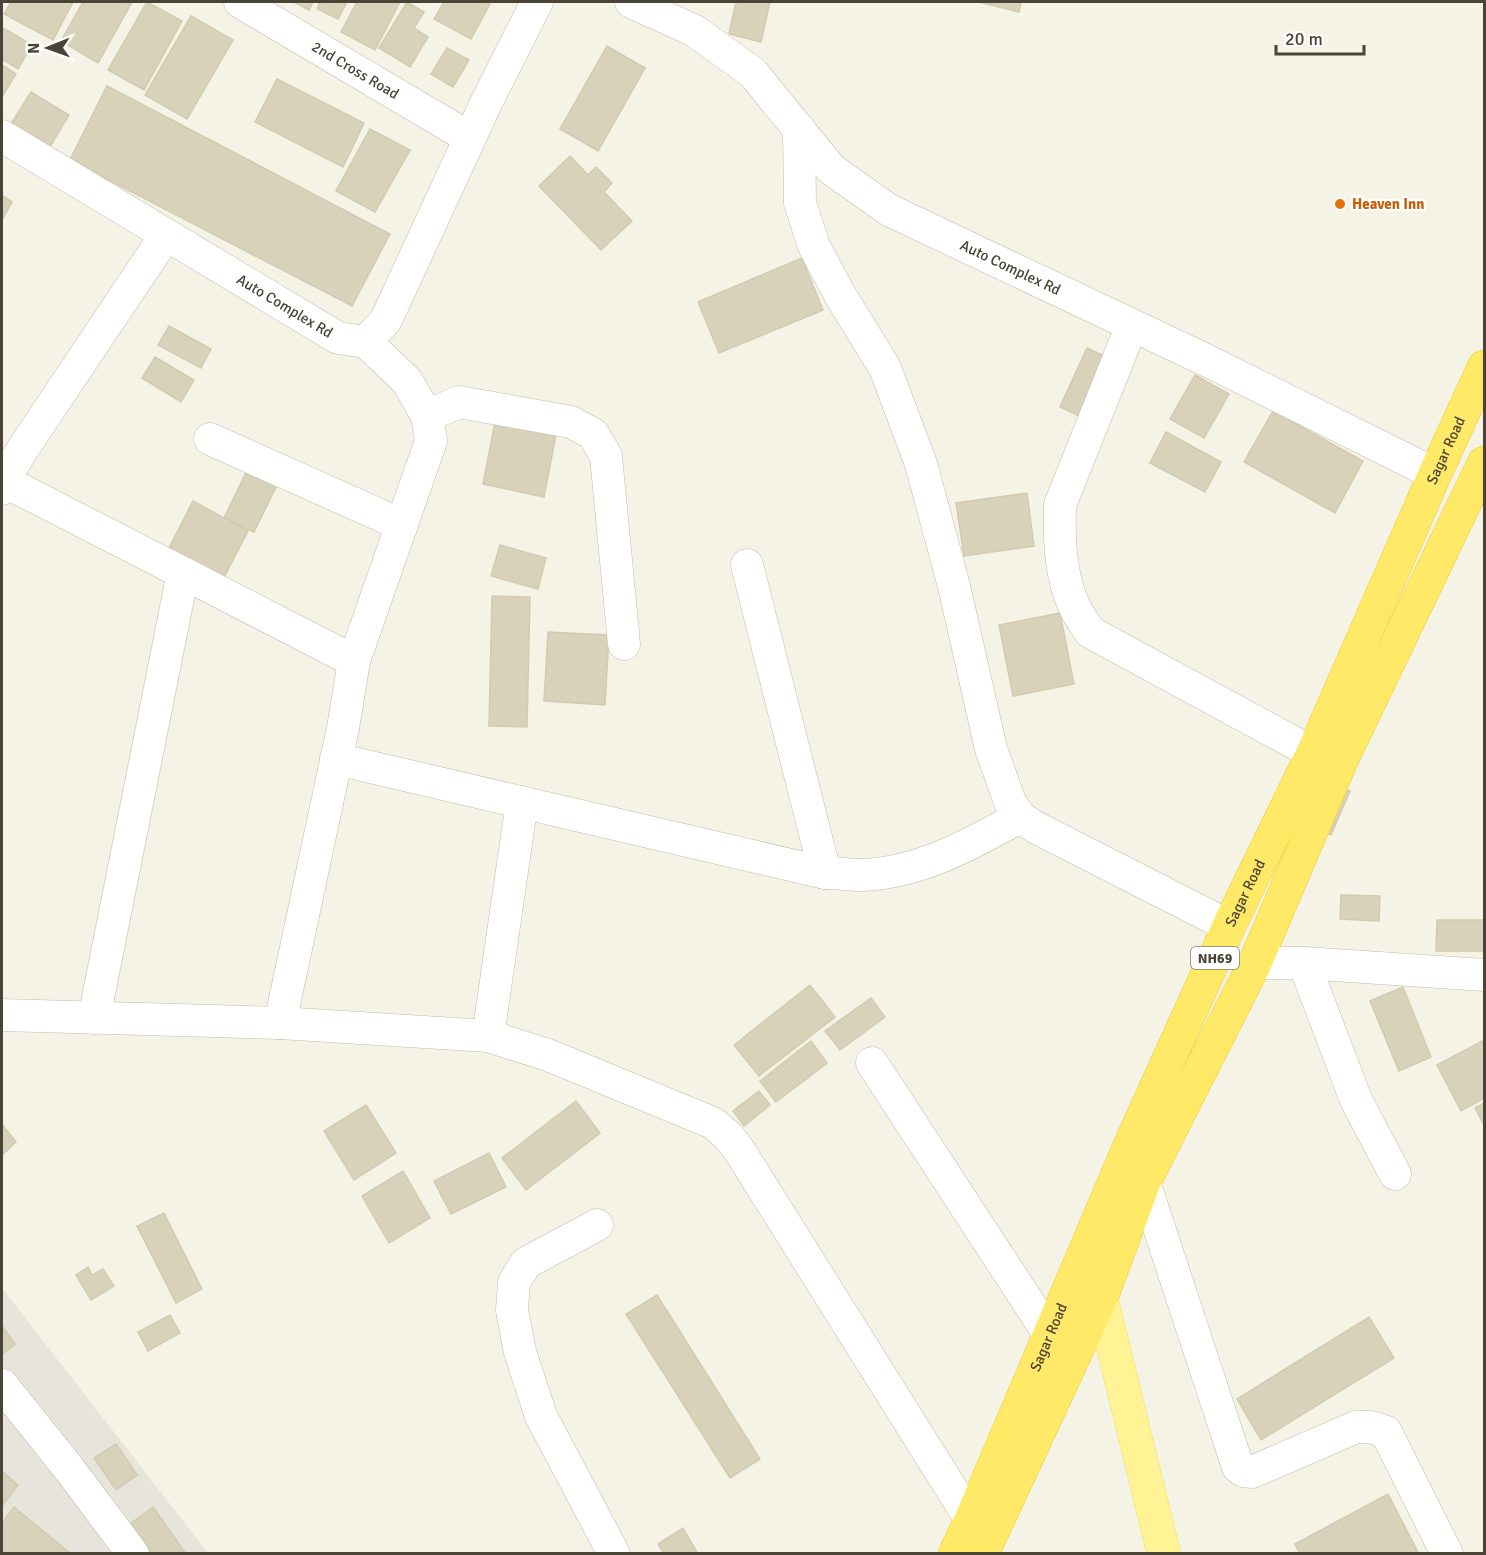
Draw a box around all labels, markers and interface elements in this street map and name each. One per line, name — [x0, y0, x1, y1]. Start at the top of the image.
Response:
north arrow — [18, 18, 78, 78]
scale bar — [1276, 18, 1364, 56]
text: 20 m — [1285, 28, 1323, 50]
street label: 2nd Cross Road — [308, 37, 402, 103]
text: N — [24, 43, 44, 54]
place label: Heaven Inn — [1352, 195, 1424, 213]
marker: Heaven Inn — [1333, 197, 1347, 211]
street label: Auto Complex Rd — [957, 236, 1064, 299]
street label: Auto Complex Rd — [234, 270, 336, 342]
street label: Sagar Road — [1423, 414, 1469, 487]
street label: Sagar Road — [1221, 856, 1269, 929]
road number: NH69 — [1191, 947, 1239, 969]
street label: Sagar Road — [1026, 1300, 1071, 1374]

